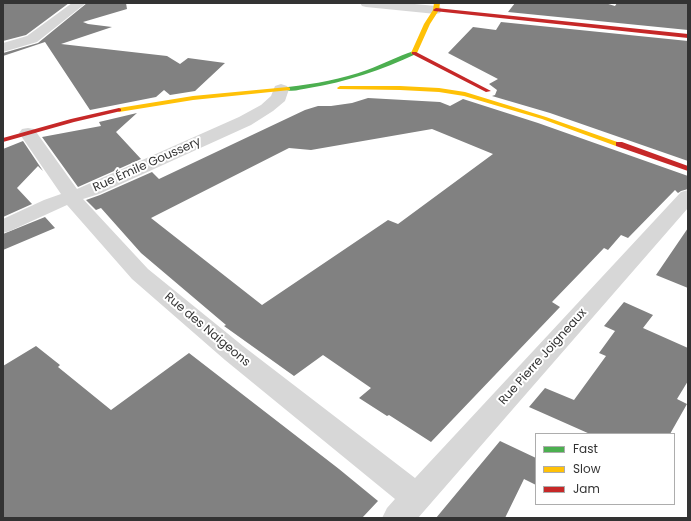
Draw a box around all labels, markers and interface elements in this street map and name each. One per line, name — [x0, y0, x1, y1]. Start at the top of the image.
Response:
street label: Rue Émile Goussery — [91, 135, 203, 195]
street label: Rue des Naigeons — [161, 290, 253, 370]
street label: Rue Pierre Joigneaux — [496, 306, 590, 408]
legend — [535, 433, 675, 505]
text: Fast — [573, 440, 598, 457]
text: Slow — [573, 460, 601, 477]
text: Jam — [573, 480, 600, 497]

